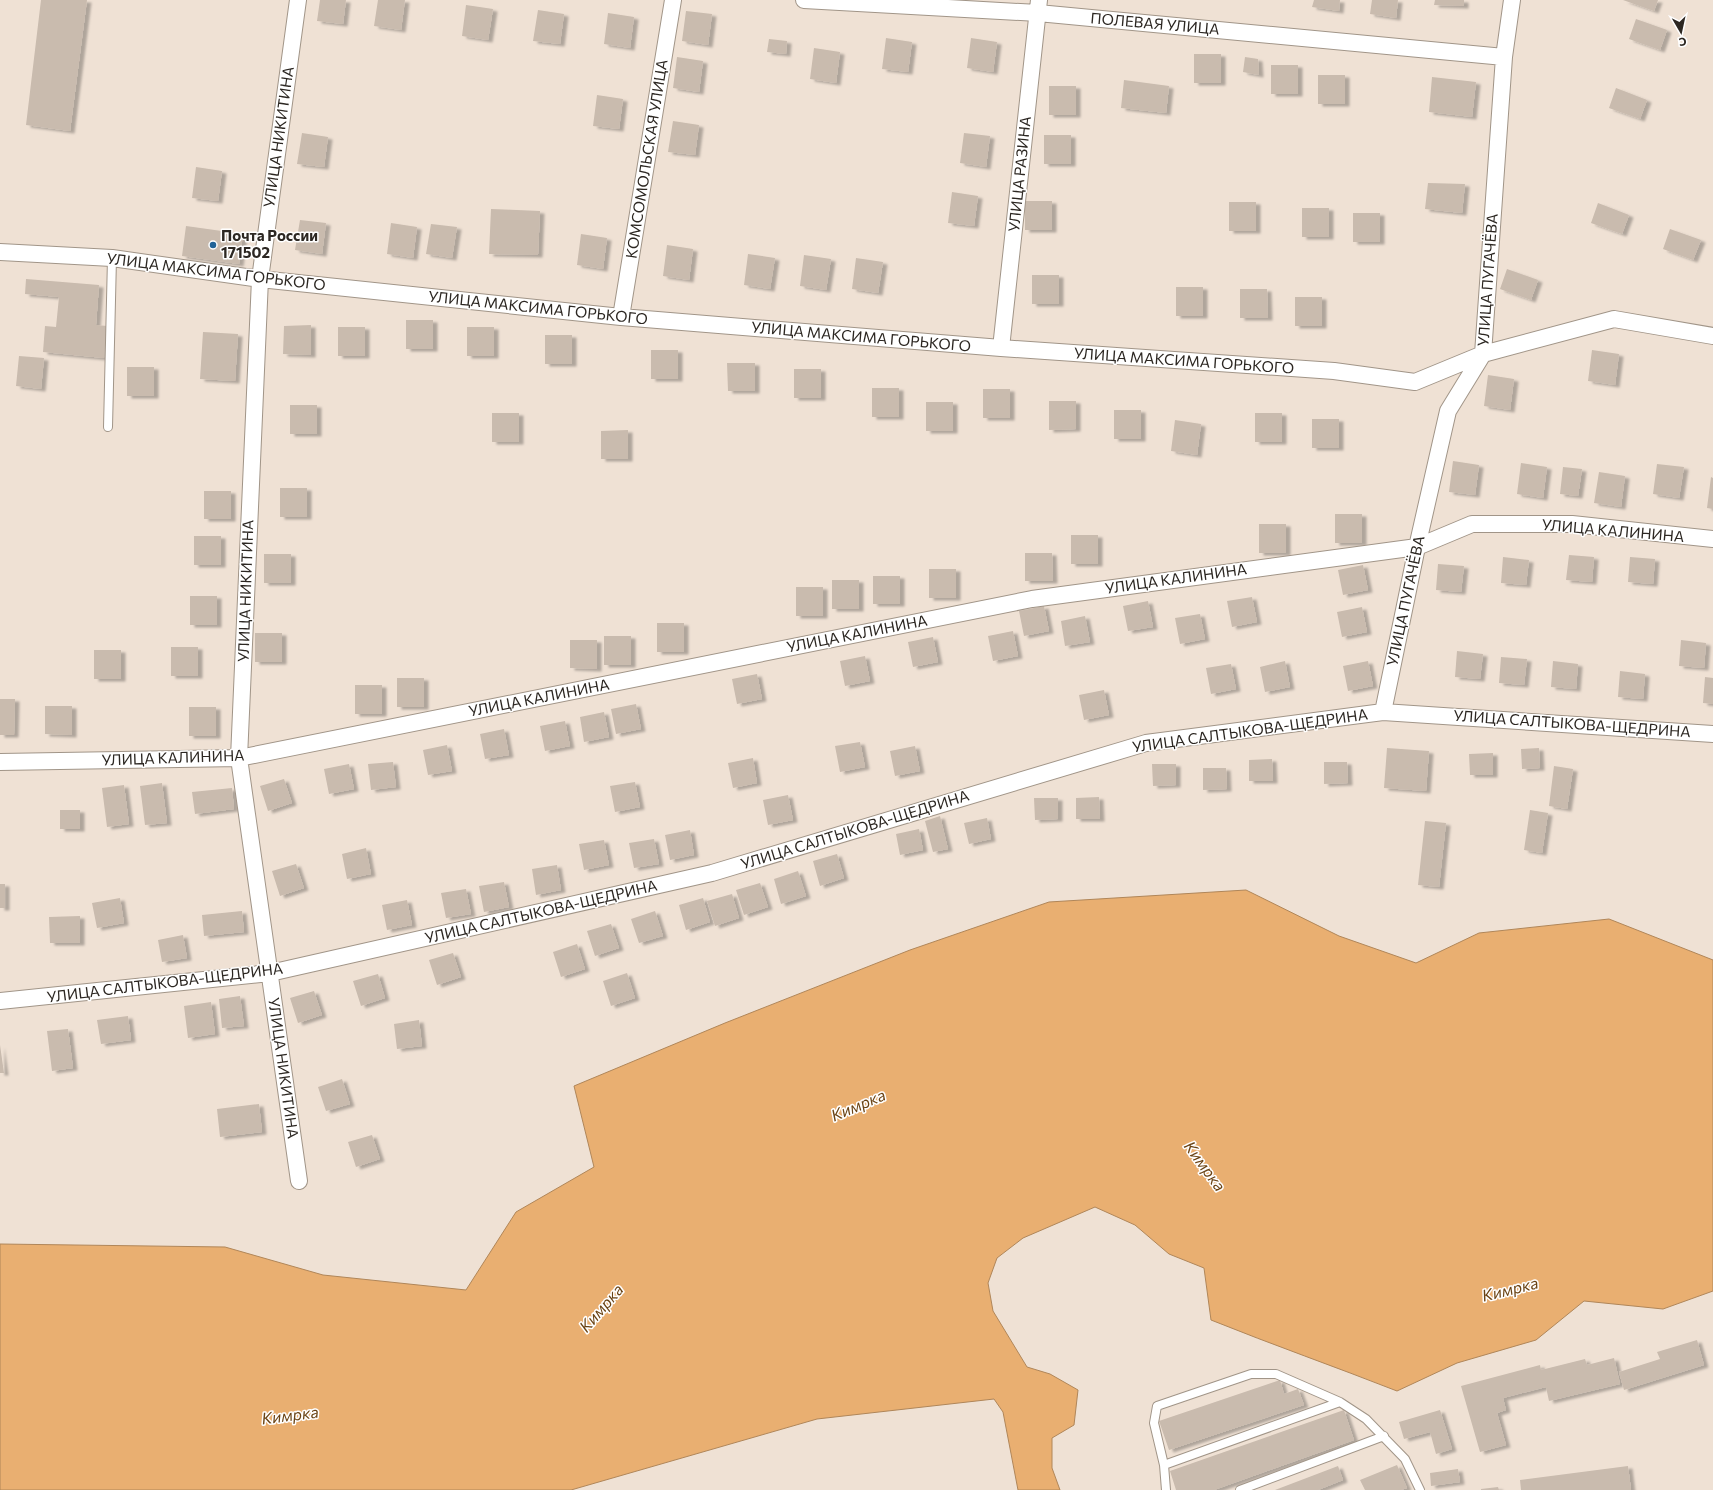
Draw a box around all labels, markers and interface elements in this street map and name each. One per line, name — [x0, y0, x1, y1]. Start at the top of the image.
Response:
street label: ПОЛЕВАЯ УЛИЦА — [1090, 8, 1220, 38]
north arrow — [1661, 12, 1701, 52]
text: С — [1677, 35, 1687, 49]
street label: КОМСОМОЛЬСКАЯ УЛИЦА — [621, 58, 671, 260]
street label: УЛИЦА НИКИТИНА — [259, 65, 297, 209]
street label: УЛИЦА РАЗИНА — [1004, 115, 1034, 233]
street label: УЛИЦА ПУГАЧЁВА — [1473, 213, 1501, 347]
place label: Почта России 171502 — [221, 226, 318, 261]
marker: Почта России 171502 — [208, 240, 218, 250]
street label: УЛИЦА МАКСИМА ГОРЬКОГО — [106, 249, 327, 293]
street label: УЛИЦА МАКСИМА ГОРЬКОГО — [427, 287, 649, 327]
street label: УЛИЦА МАКСИМА ГОРЬКОГО — [750, 317, 972, 355]
street label: УЛИЦА МАКСИМА ГОРЬКОГО — [1073, 343, 1295, 377]
street label: УЛИЦА КАЛИНИНА — [1541, 515, 1685, 545]
street label: УЛИЦА НИКИТИНА — [234, 519, 256, 662]
street label: УЛИЦА ПУГАЧЁВА — [1382, 534, 1428, 668]
street label: УЛИЦА КАЛИНИНА — [1104, 559, 1248, 597]
street label: УЛИЦА КАЛИНИНА — [785, 611, 929, 656]
street label: УЛИЦА КАЛИНИНА — [467, 675, 611, 720]
street label: УЛИЦА САЛТЫКОВА-ЩЕДРИНА — [1131, 705, 1369, 755]
street label: УЛИЦА САЛТЫКОВА-ЩЕДРИНА — [1453, 706, 1691, 740]
street label: УЛИЦА КАЛИНИНА — [101, 746, 245, 768]
street label: УЛИЦА САЛТЫКОВА-ЩЕДРИНА — [738, 786, 971, 872]
street label: УЛИЦА САЛТЫКОВА-ЩЕДРИНА — [423, 876, 659, 947]
street label: УЛИЦА САЛТЫКОВА-ЩЕДРИНА — [46, 959, 284, 1005]
street label: УЛИЦА НИКИТИНА — [265, 996, 303, 1140]
water label: Кимрка — [828, 1085, 888, 1125]
water label: Кимрка — [1181, 1137, 1230, 1195]
water label: Кимрка — [1480, 1272, 1540, 1305]
water label: Кимрка — [575, 1280, 627, 1336]
water label: Кимрка — [260, 1402, 320, 1427]

